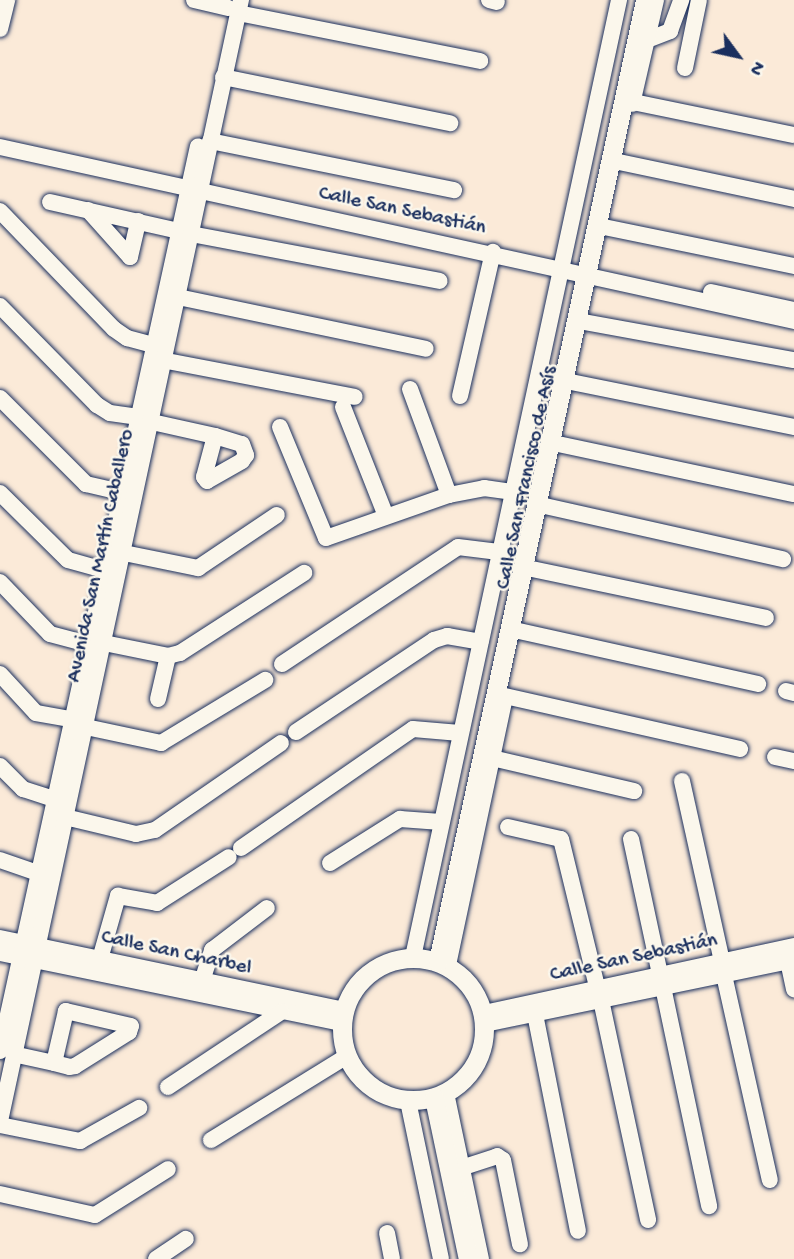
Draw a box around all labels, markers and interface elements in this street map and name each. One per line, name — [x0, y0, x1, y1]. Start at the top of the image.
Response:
north arrow — [703, 21, 773, 91]
text: N — [743, 56, 769, 79]
street label: Calle San Sebastián — [316, 182, 488, 242]
street label: Calle San Francisco de Asís — [492, 364, 564, 592]
street label: Avenida San Martín Caballero — [63, 427, 141, 685]
street label: Calle San Charbel — [99, 926, 253, 982]
street label: Calle San Sebastián — [548, 929, 720, 989]

